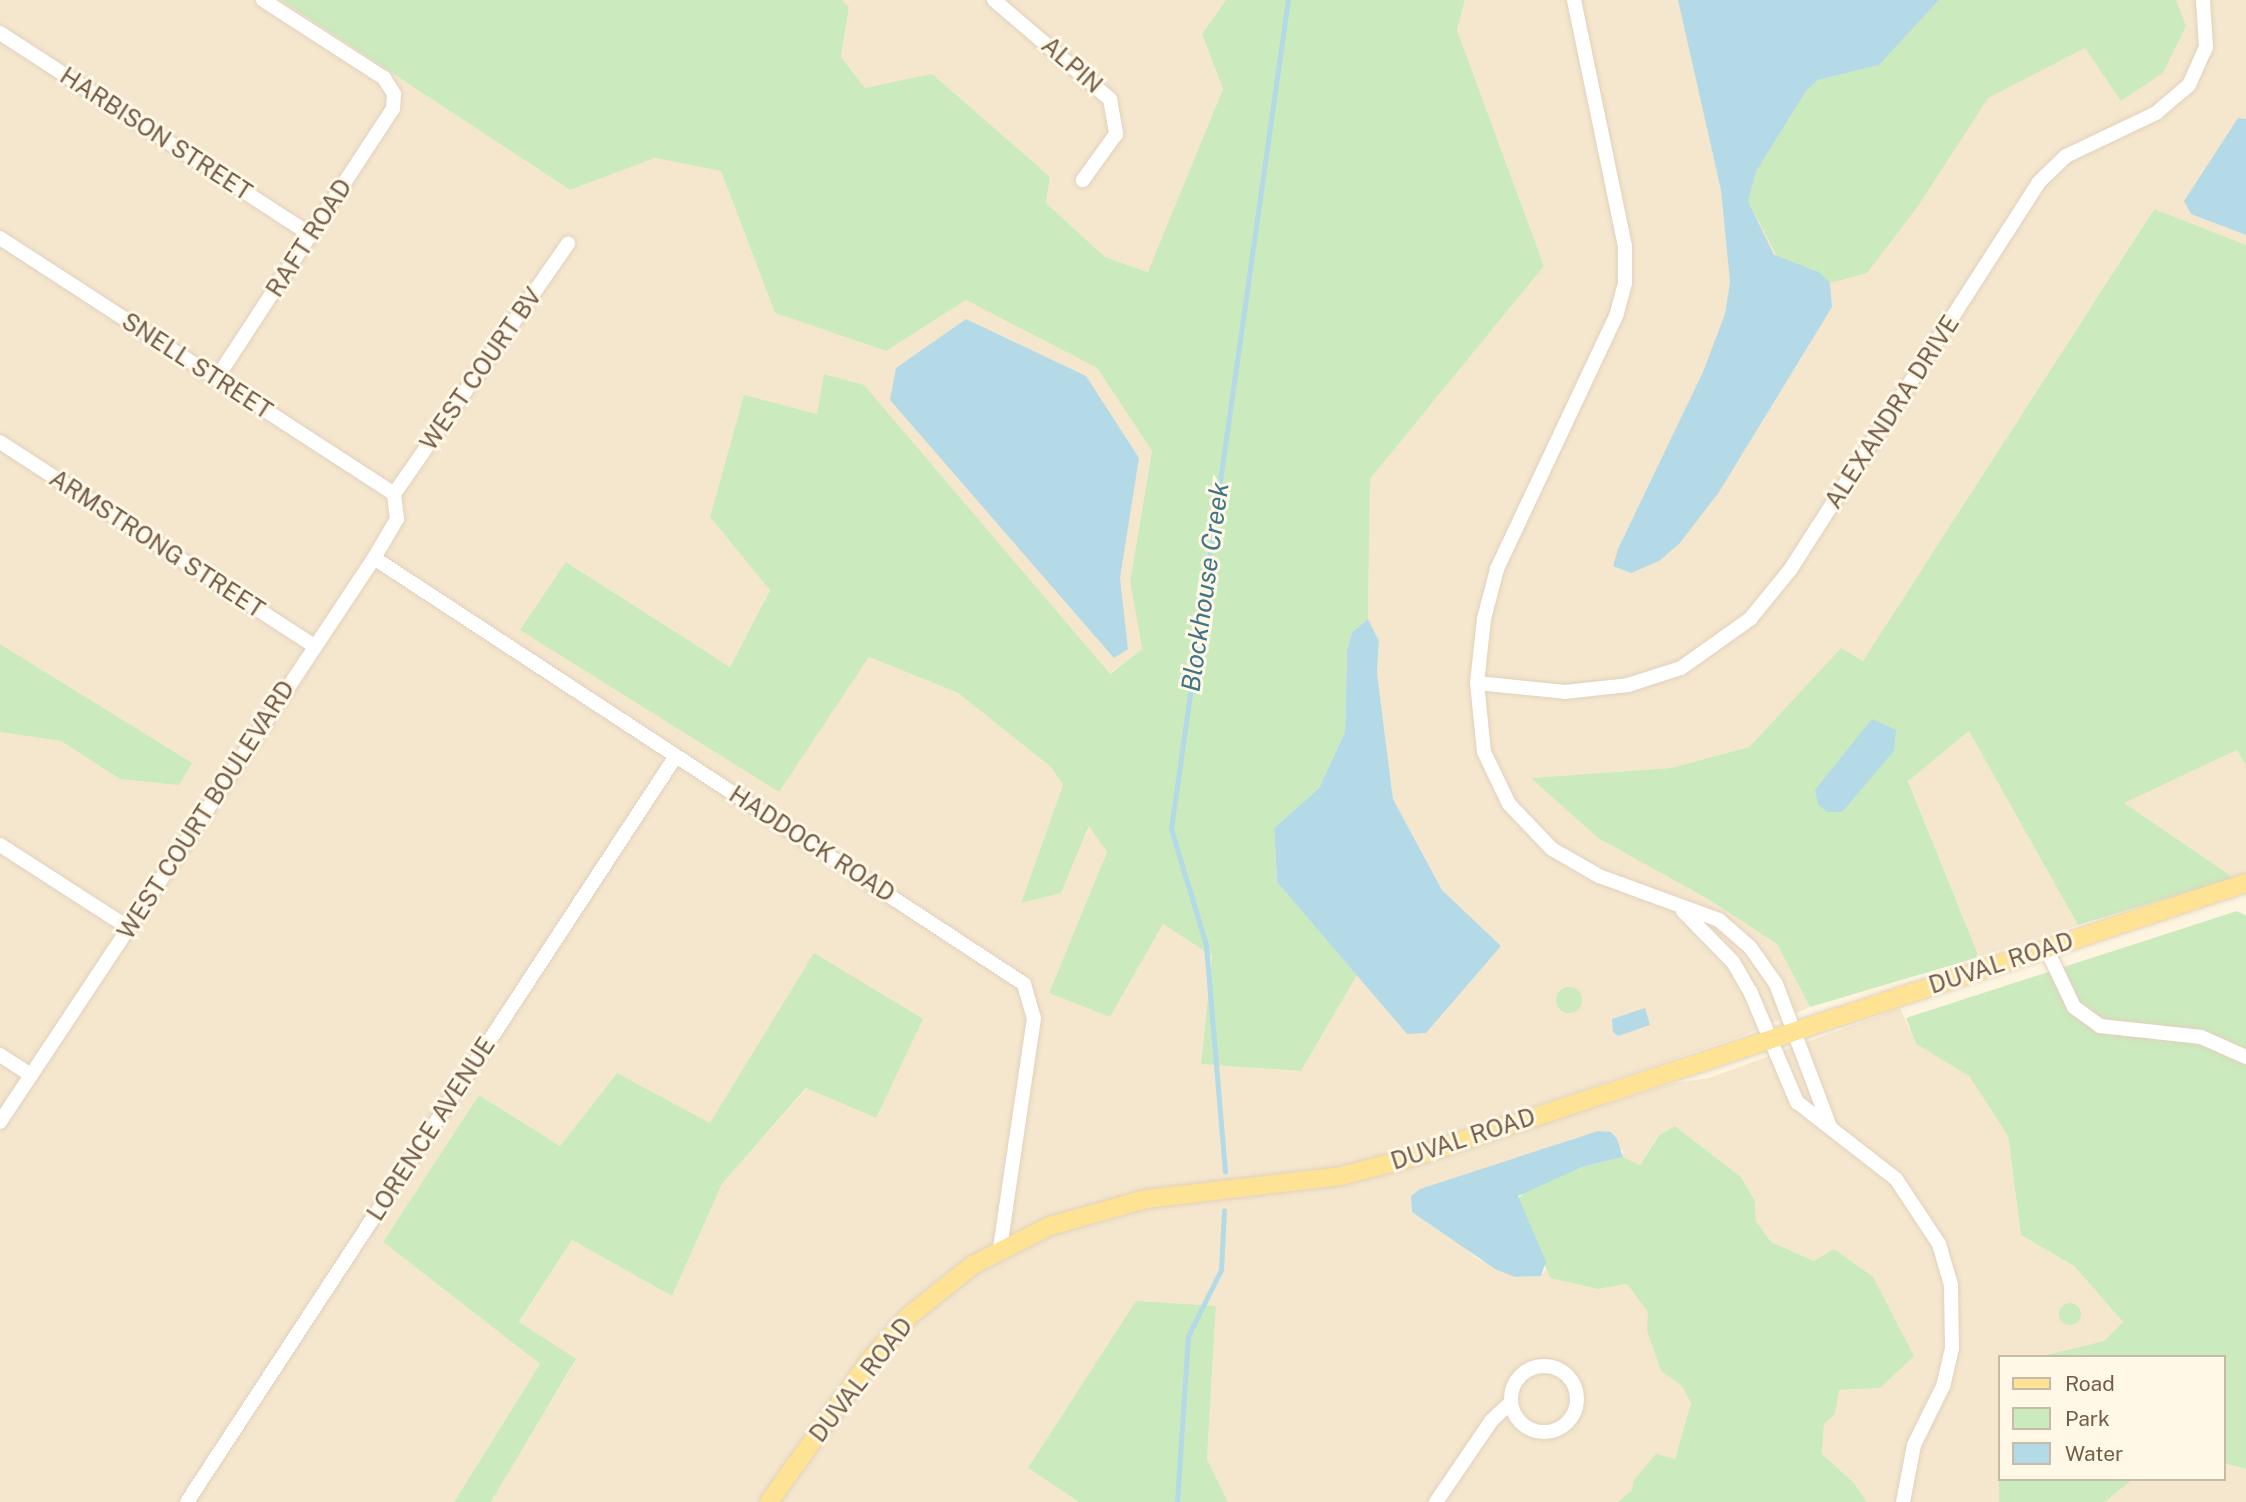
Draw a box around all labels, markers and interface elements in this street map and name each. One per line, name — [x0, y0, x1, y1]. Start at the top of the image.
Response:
street label: ALPIN — [1036, 31, 1108, 99]
street label: HARBISON STREET — [55, 61, 257, 207]
street label: RAFT ROAD — [260, 174, 358, 302]
street label: WEST COURT BV — [414, 282, 548, 456]
street label: SNELL STREET — [116, 307, 278, 425]
street label: ALEXANDRA DRIVE — [1819, 310, 1965, 514]
street label: ARMSTRONG STREET — [44, 464, 270, 624]
water label: Blockhouse Creek — [1175, 480, 1235, 694]
street label: WEST COURT BOULEVARD — [112, 675, 300, 945]
street label: HADDOCK ROAD — [724, 780, 900, 908]
street label: DUVAL ROAD — [1925, 926, 2077, 1000]
street label: LORENCE AVENUE — [361, 1032, 501, 1226]
street label: DUVAL ROAD — [1387, 1102, 1539, 1176]
street label: DUVAL ROAD — [803, 1312, 919, 1448]
legend — [1997, 1355, 2225, 1481]
text: Road — [2065, 1371, 2115, 1396]
text: Park — [2065, 1406, 2110, 1431]
text: Water — [2065, 1441, 2123, 1466]

